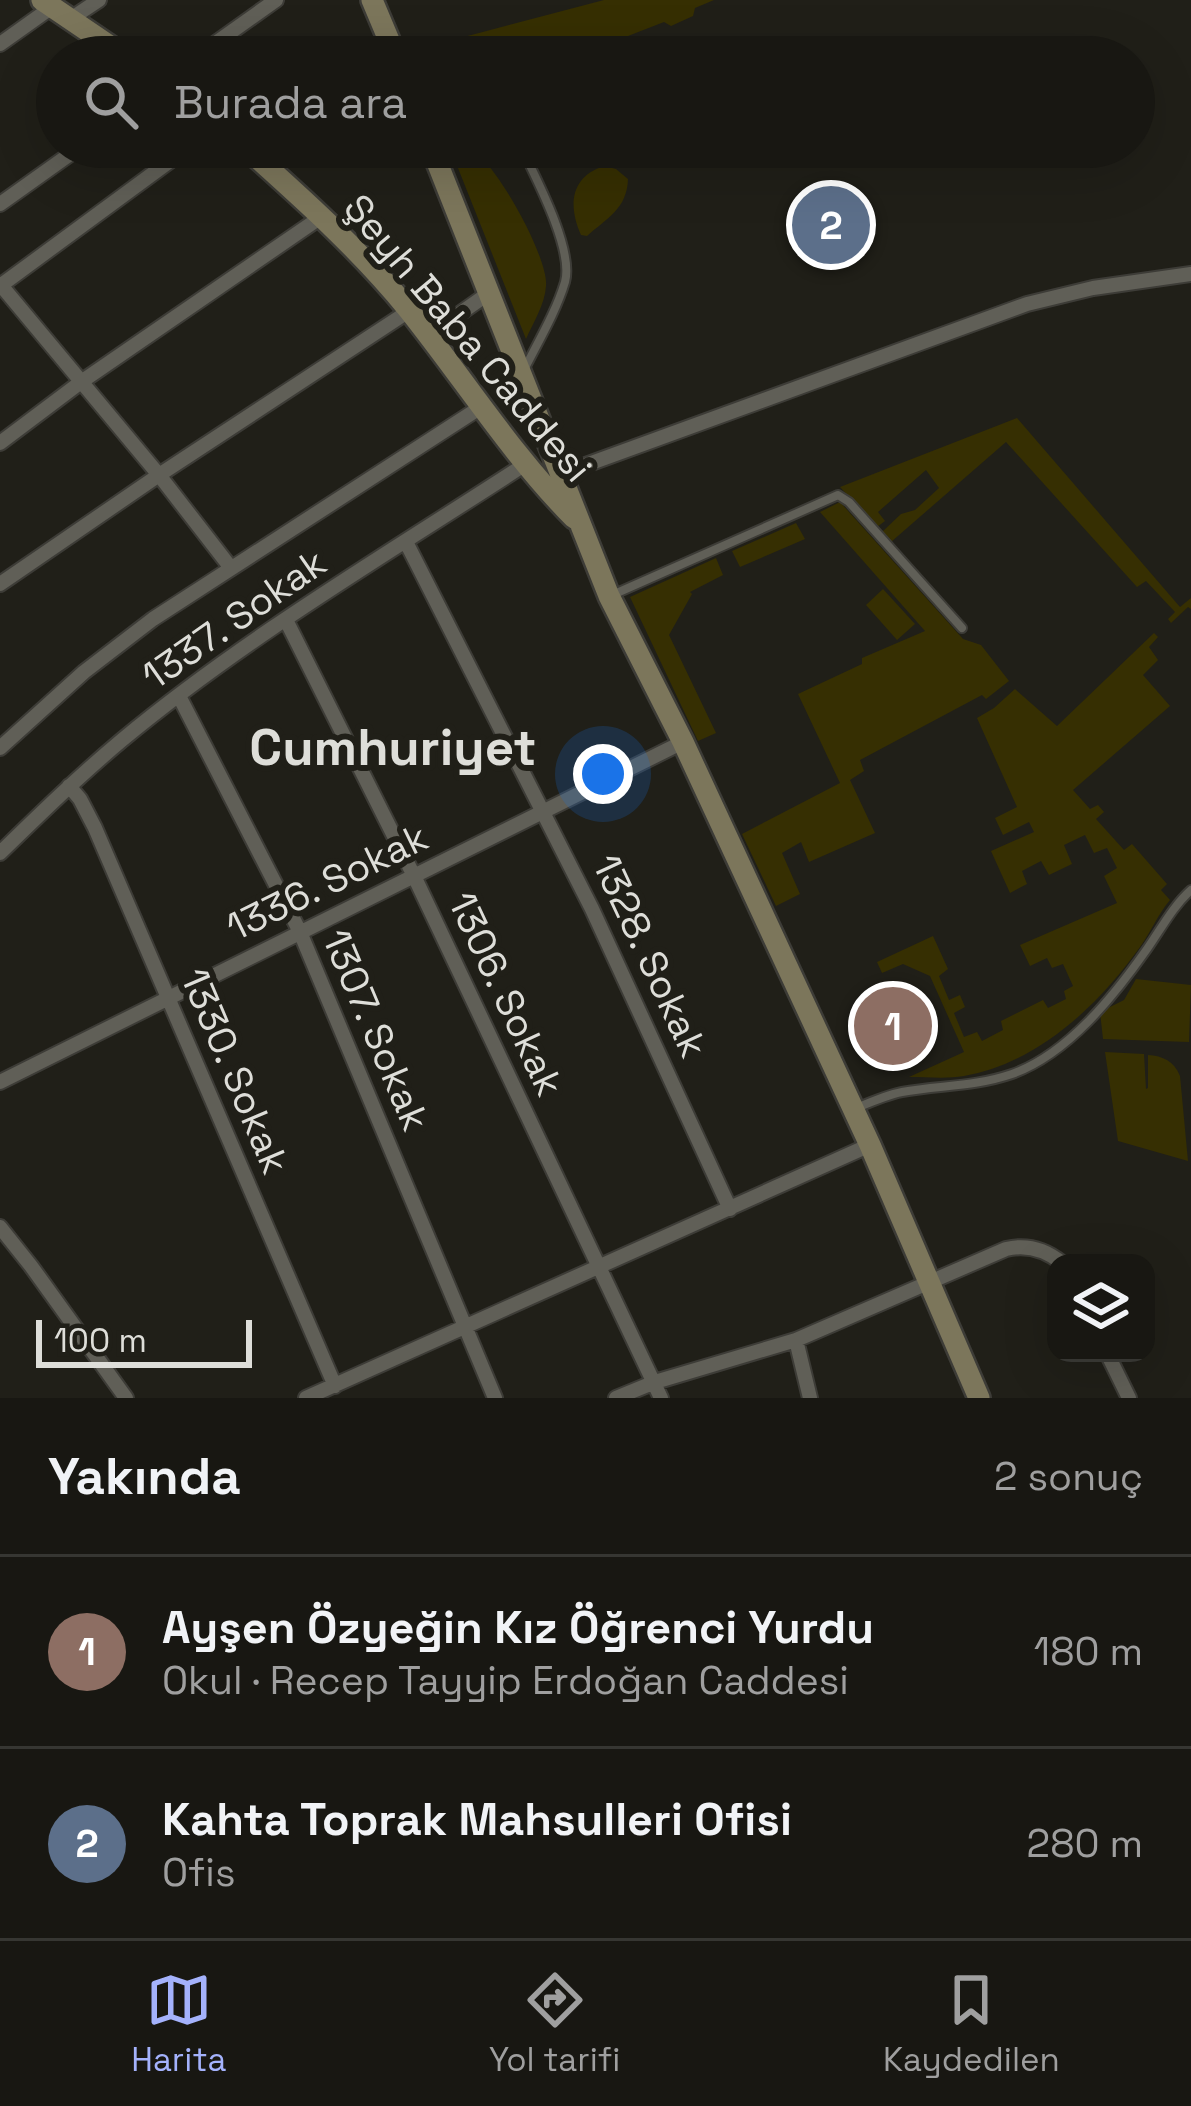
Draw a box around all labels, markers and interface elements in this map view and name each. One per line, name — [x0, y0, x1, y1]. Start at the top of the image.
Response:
search box — [36, 36, 1155, 168]
icon: search — [78, 69, 144, 135]
text: Burada ara — [174, 74, 407, 131]
pin: 2 — [792, 180, 870, 270]
street label: Şeyh Baba Caddesi — [333, 184, 603, 492]
street label: 1337. Sokak — [133, 538, 335, 700]
district label: Cumhuriyet — [249, 715, 537, 780]
your location — [573, 744, 633, 804]
street label: 1336. Sokak — [218, 812, 436, 952]
street label: 1328. Sokak — [582, 847, 718, 1065]
street label: 1306. Sokak — [437, 884, 575, 1104]
street label: 1307. Sokak — [312, 922, 440, 1138]
street label: 1330. Sokak — [170, 961, 300, 1181]
pin: 1 — [854, 981, 932, 1071]
map controls — [1047, 1254, 1155, 1362]
button: layers — [1047, 1254, 1155, 1362]
scale bar — [36, 1314, 252, 1367]
text: 100 m — [54, 1320, 147, 1362]
text: Yakında — [48, 1444, 241, 1509]
text: 2 sonuç — [994, 1452, 1143, 1501]
text: Ayşen Özyeğin Kız Öğrenci Yurdu — [162, 1599, 874, 1656]
text: 1 — [78, 1627, 96, 1676]
text: 180 m — [1034, 1627, 1143, 1676]
text: Okul · Recep Tayyip Erdoğan Caddesi — [162, 1656, 849, 1705]
text: Kahta Toprak Mahsulleri Ofisi — [162, 1791, 792, 1848]
text: 2 — [75, 1819, 99, 1868]
text: 280 m — [1027, 1819, 1143, 1868]
text: Ofis — [162, 1848, 235, 1897]
tab: Harita — [131, 1967, 226, 2081]
tab: Yol tarifi — [489, 1967, 620, 2081]
tab: Kaydedilen — [883, 1967, 1060, 2081]

